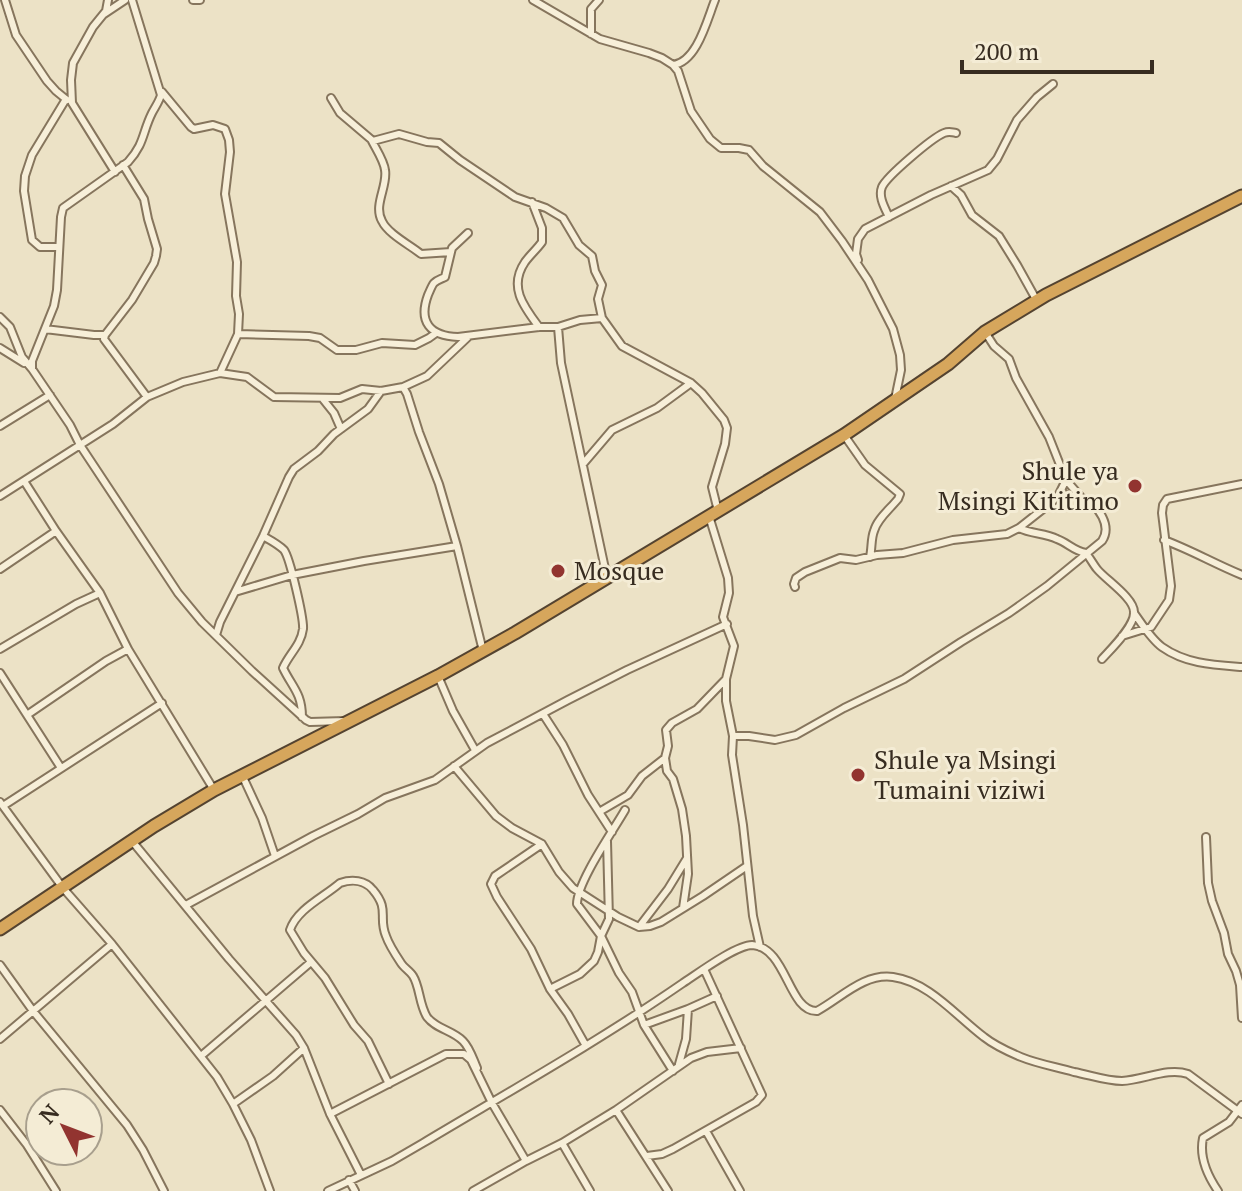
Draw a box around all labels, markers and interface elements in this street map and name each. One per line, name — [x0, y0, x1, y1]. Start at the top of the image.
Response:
scale bar — [962, 24, 1152, 74]
text: 200 m — [974, 35, 1039, 67]
place label: Shule ya Msingi Kititimo — [938, 453, 1119, 517]
marker: Shule ya Msingi Kititimo — [1126, 477, 1144, 495]
place label: Mosque — [574, 553, 664, 587]
marker: Mosque — [549, 562, 567, 580]
place label: Shule ya Msingi Tumaini viziwi — [874, 742, 1057, 806]
marker: Shule ya Msingi Tumaini viziwi — [849, 766, 867, 784]
north arrow — [24, 1087, 104, 1167]
text: N — [32, 1097, 65, 1129]

